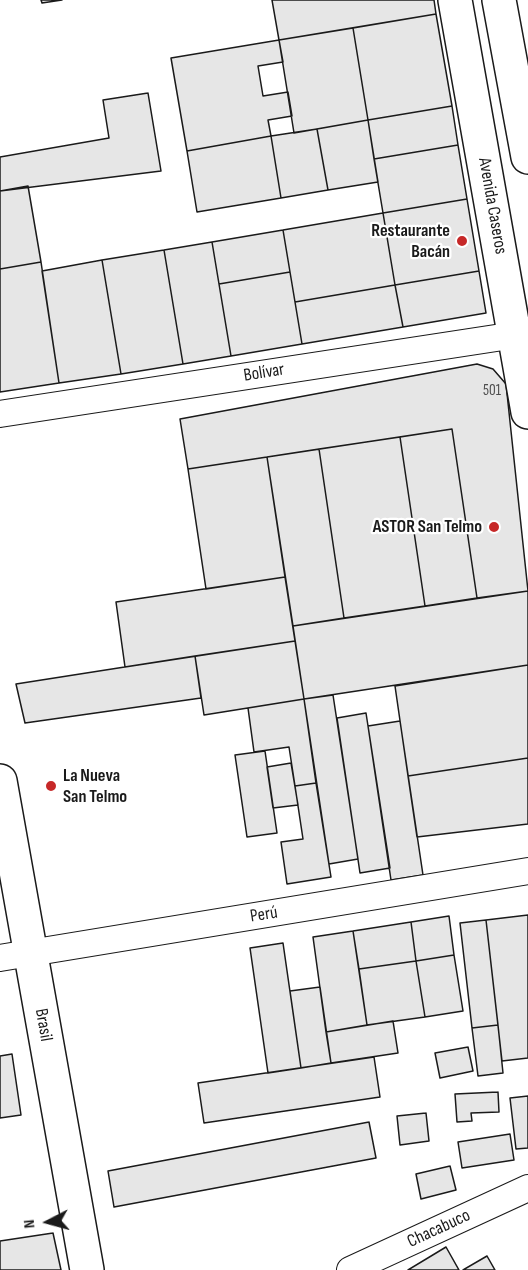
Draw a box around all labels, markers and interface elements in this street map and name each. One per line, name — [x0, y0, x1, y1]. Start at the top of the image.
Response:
street label: Avenida Caseros — [473, 156, 511, 256]
place label: Restaurante Bacán — [371, 220, 450, 262]
marker: Restaurante Bacán — [455, 234, 469, 248]
street label: Bolívar — [242, 359, 286, 387]
house number: 501 — [483, 382, 501, 400]
place label: ASTOR San Telmo — [373, 516, 482, 538]
marker: ASTOR San Telmo — [487, 520, 501, 534]
place label: La Nueva San Telmo — [63, 765, 127, 808]
marker: La Nueva San Telmo — [44, 779, 58, 793]
street label: Perú — [249, 902, 279, 928]
street label: Brasil — [30, 1007, 56, 1043]
north arrow — [18, 1192, 78, 1252]
street label: Chacabuco — [404, 1205, 474, 1253]
text: N — [20, 1219, 39, 1229]

